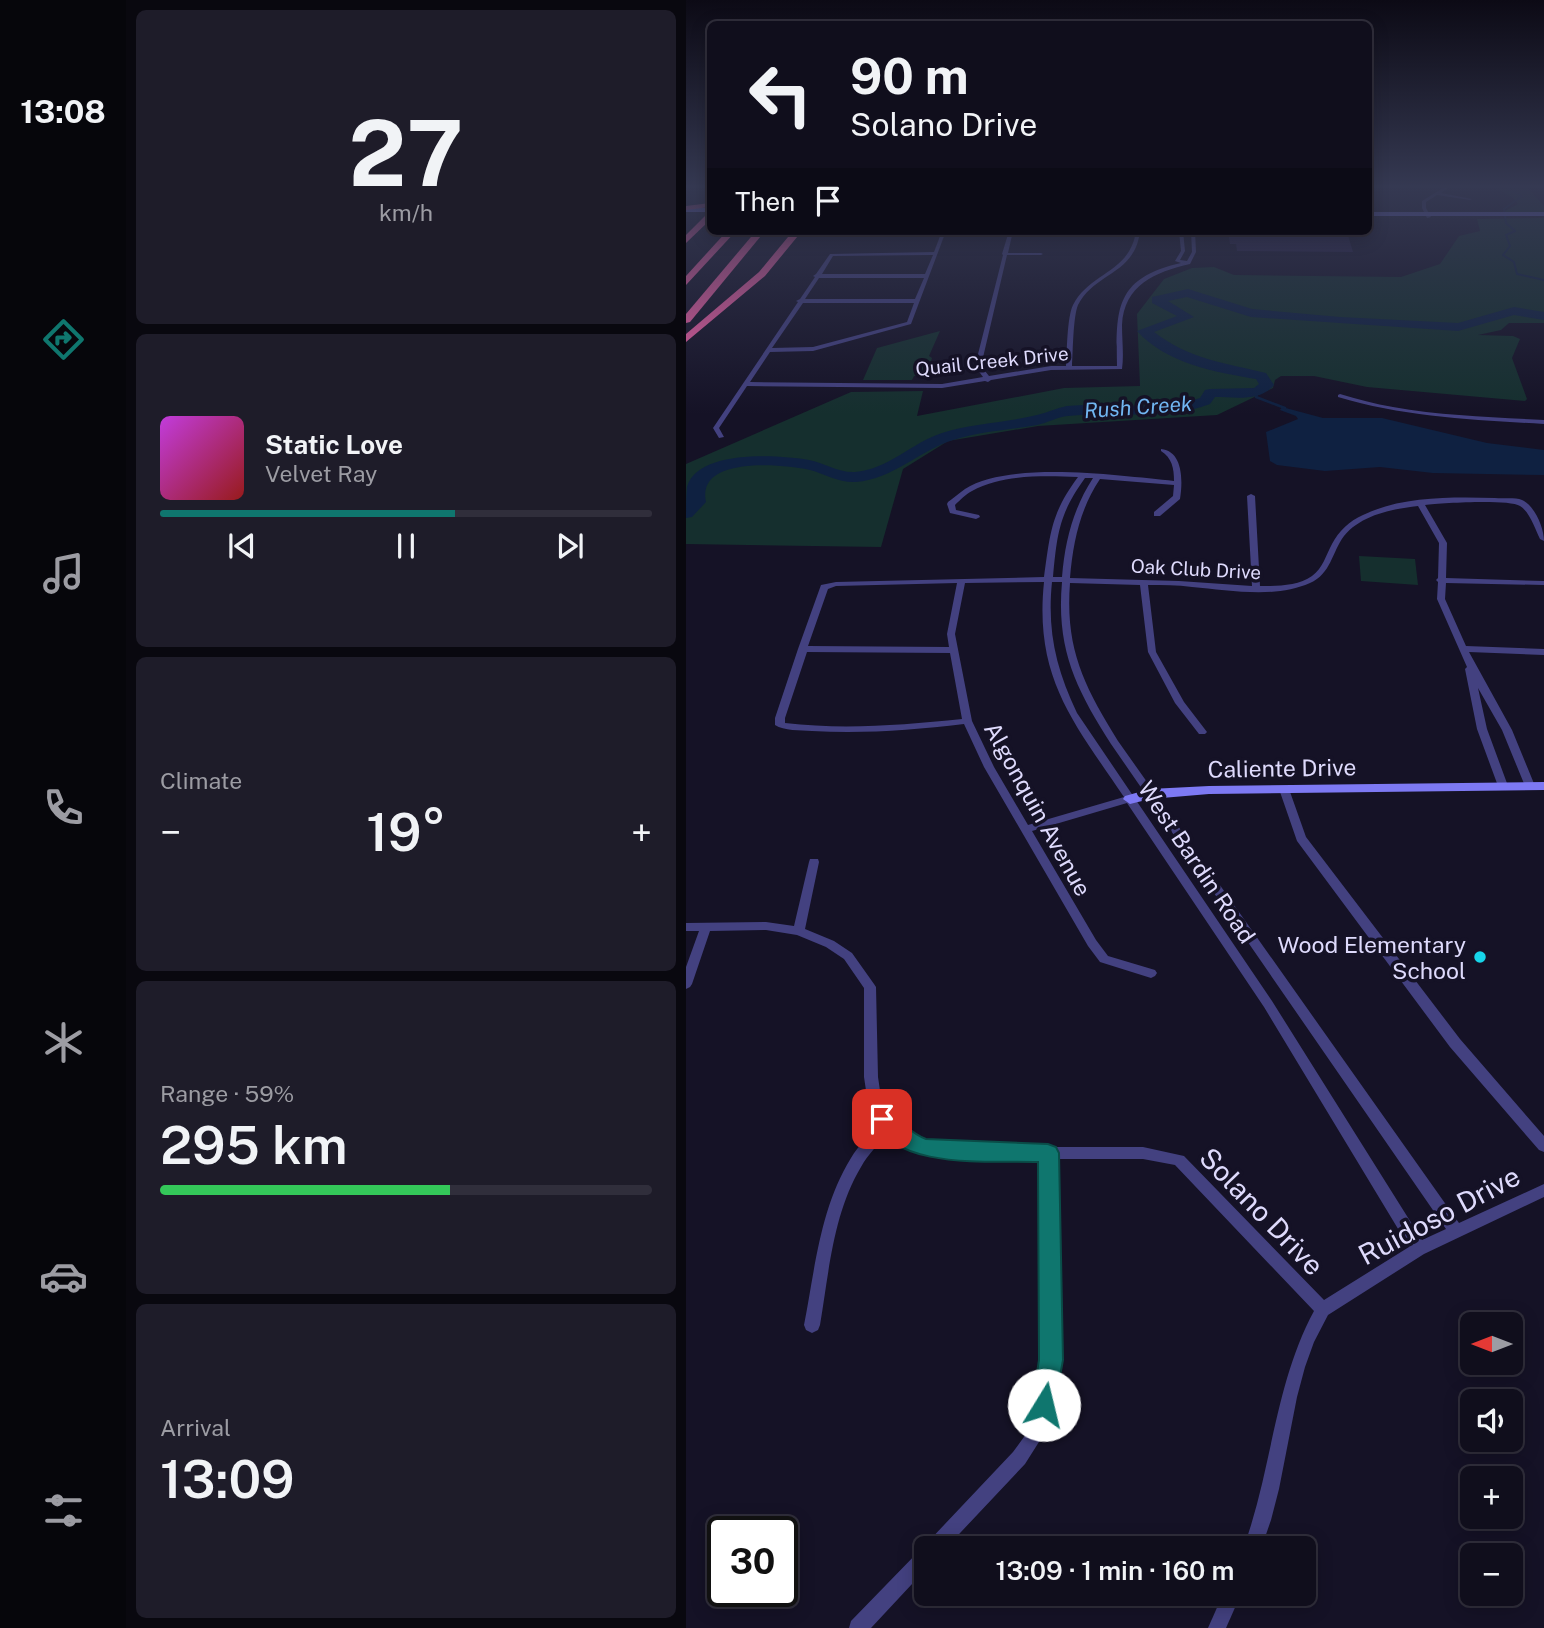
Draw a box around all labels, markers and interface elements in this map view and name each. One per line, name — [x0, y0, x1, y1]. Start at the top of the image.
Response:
text: 90 m — [850, 47, 969, 105]
icon: left — [735, 49, 826, 140]
text: 13:08 — [20, 93, 106, 130]
text: 27 — [349, 100, 463, 206]
text: Solano Drive — [850, 106, 1037, 143]
icon: arrive — [809, 182, 847, 220]
text: Then — [735, 186, 795, 217]
text: km/h — [379, 199, 433, 226]
icon: directions — [39, 315, 88, 364]
street label: Quail Creek Drive — [914, 342, 1070, 380]
water label: Rush Creek — [1083, 391, 1194, 423]
text: Static Love — [265, 429, 403, 460]
text: Velvet Ray — [265, 460, 377, 487]
icon: previous — [223, 527, 261, 565]
icon: pause — [387, 527, 425, 565]
icon: next — [551, 527, 589, 565]
icon: music — [39, 549, 88, 598]
street label: Oak Club Drive — [1130, 555, 1262, 583]
street label: Algonquin Avenue — [979, 717, 1097, 901]
street label: Caliente Drive — [1207, 753, 1357, 783]
text: Climate — [160, 767, 242, 794]
street label: West Bardin Road — [1133, 776, 1261, 948]
icon: phone — [39, 783, 88, 832]
text: 19° — [366, 802, 446, 863]
text: − — [160, 810, 181, 855]
text: + — [631, 810, 652, 855]
place label: Wood Elementary School — [1278, 931, 1466, 984]
marker: Wood Elementary School — [1472, 949, 1488, 965]
icon: climate — [39, 1018, 88, 1067]
text: Range · 59% — [160, 1080, 294, 1107]
pin — [852, 1089, 912, 1149]
icon: arrive — [863, 1100, 901, 1138]
text: 295 km — [160, 1115, 348, 1176]
street label: Solano Drive — [1193, 1141, 1331, 1281]
street label: Ruidoso Drive — [1353, 1159, 1525, 1271]
icon: car — [39, 1252, 88, 1301]
north arrow — [1460, 1312, 1522, 1376]
map controls — [1460, 1312, 1523, 1606]
position arrow — [1007, 1368, 1081, 1442]
button: sound — [1460, 1389, 1523, 1452]
text: Arrival — [160, 1414, 231, 1441]
text: 13:09 — [160, 1449, 294, 1510]
button: + — [1460, 1466, 1523, 1529]
icon: filters — [39, 1486, 88, 1535]
speed limit sign: 30 — [707, 1516, 798, 1607]
button: − — [1460, 1543, 1523, 1606]
text: 13:09 · 1 min · 160 m — [996, 1555, 1234, 1586]

